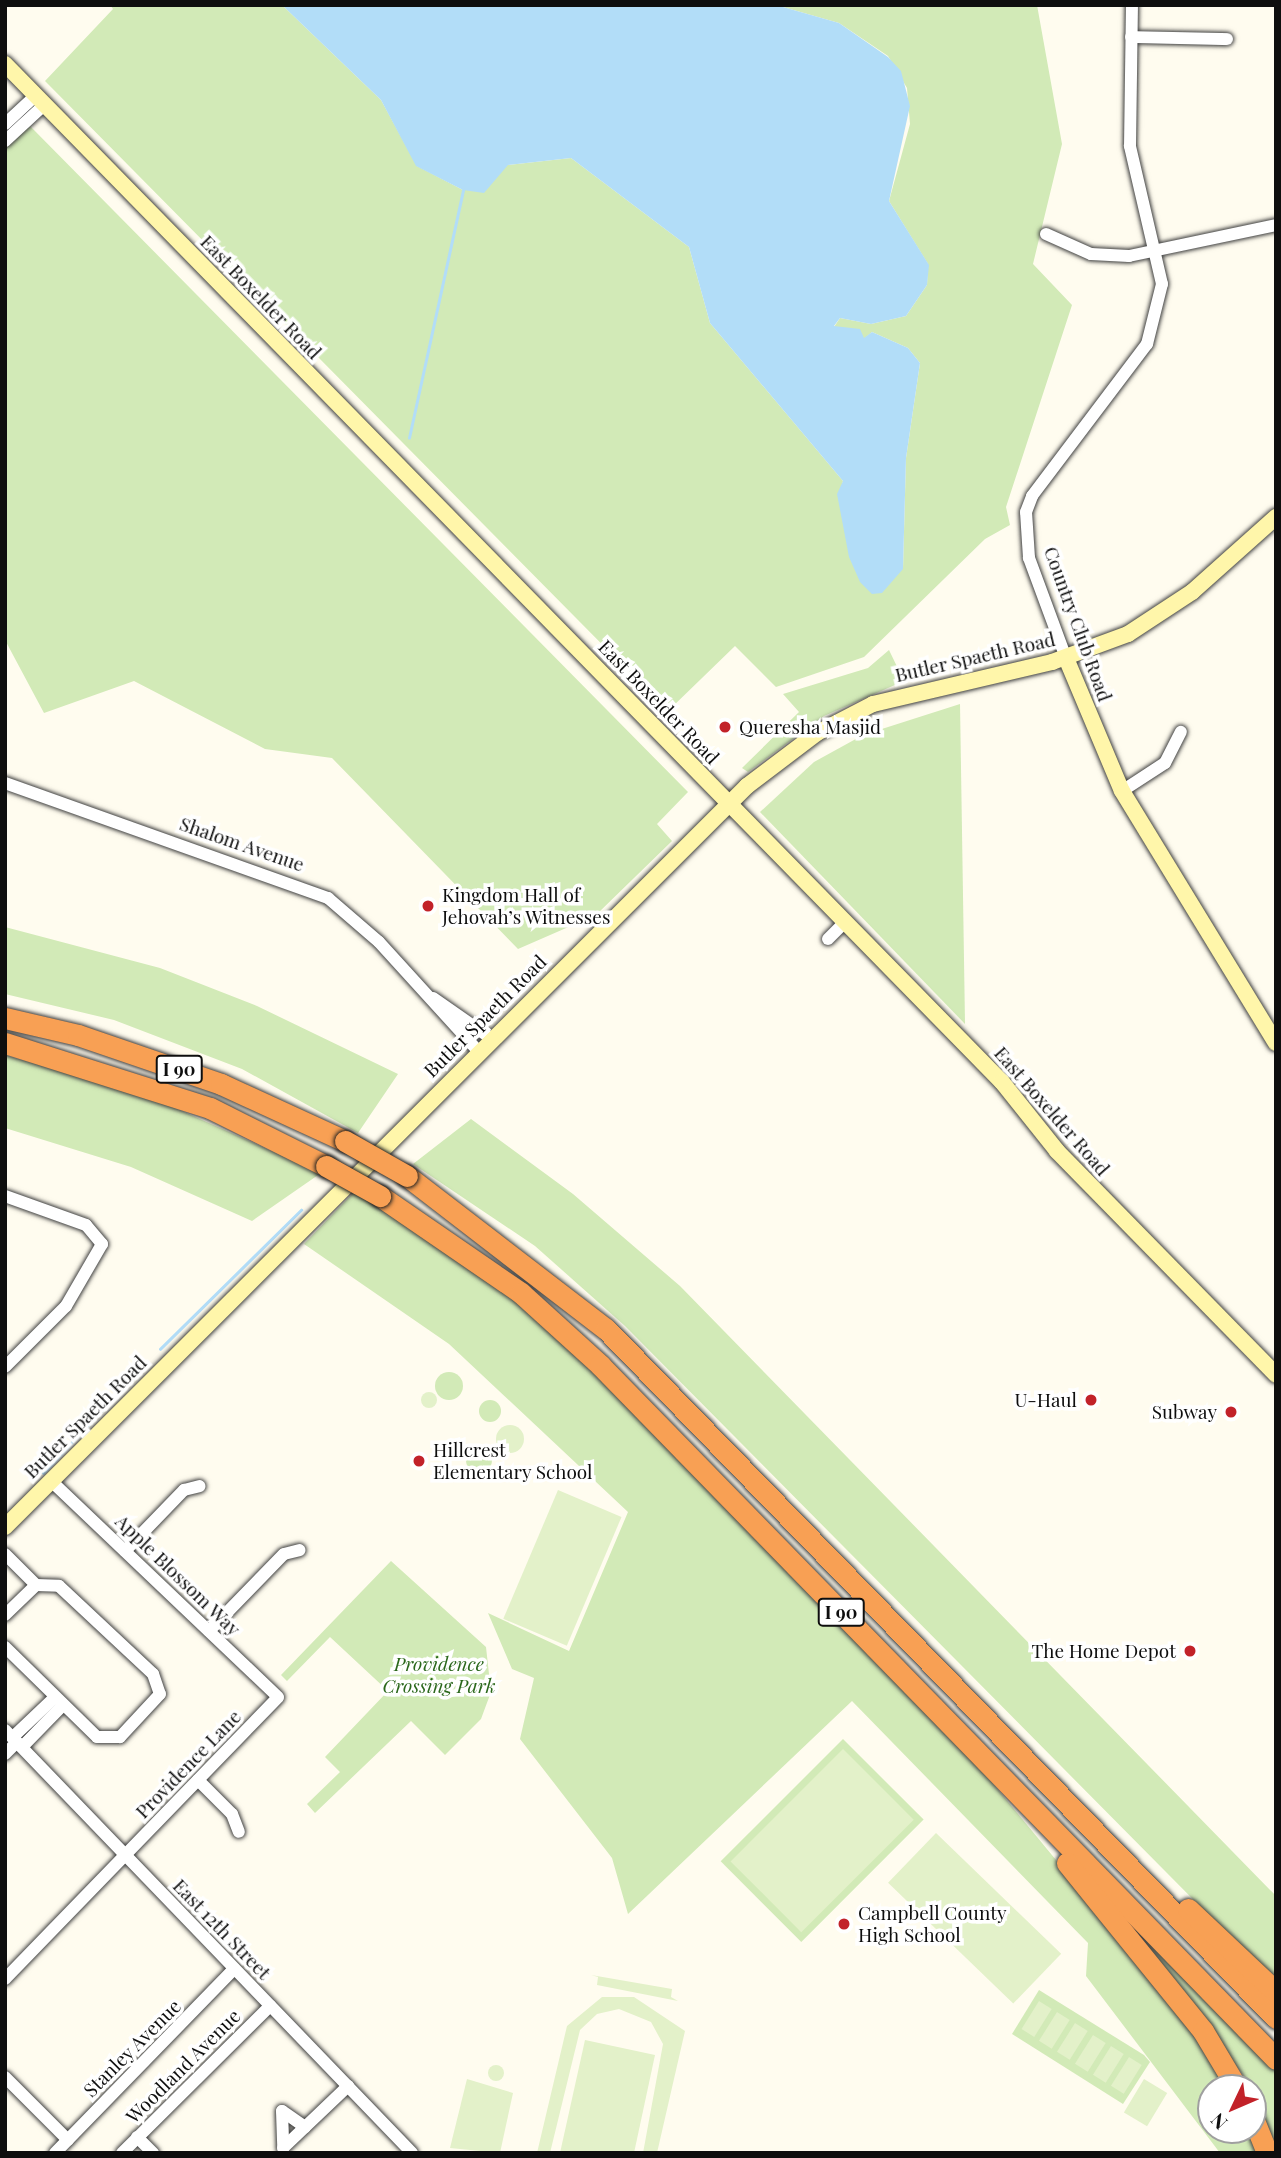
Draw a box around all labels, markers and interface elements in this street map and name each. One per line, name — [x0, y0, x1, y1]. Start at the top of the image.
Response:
street label: East Boxelder Road — [196, 230, 326, 364]
street label: Country Club Road — [1039, 543, 1117, 705]
street label: Butler Spaeth Road — [893, 627, 1057, 687]
street label: East Boxelder Road — [594, 635, 724, 769]
place label: Queresha Masjid — [739, 716, 881, 738]
marker: Queresha Masjid — [717, 719, 733, 735]
street label: Shalom Avenue — [176, 812, 308, 876]
place label: Kingdom Hall of Jehovah’s Witnesses — [442, 884, 611, 928]
marker: Kingdom Hall of Jehovah’s Witnesses — [420, 898, 436, 914]
street label: Butler Spaeth Road — [419, 950, 551, 1082]
street label: East Boxelder Road — [989, 1041, 1115, 1181]
road number: I 90 — [154, 1054, 204, 1084]
street label: Butler Spaeth Road — [19, 1351, 151, 1483]
place label: U-Haul — [1015, 1389, 1077, 1411]
marker: U-Haul — [1083, 1392, 1099, 1408]
place label: Subway — [1152, 1401, 1217, 1423]
marker: Subway — [1223, 1404, 1239, 1420]
place label: Hillcrest Elementary School — [433, 1439, 593, 1483]
marker: Hillcrest Elementary School — [411, 1453, 427, 1469]
street label: Apple Blossom Way — [111, 1509, 245, 1641]
road number: I 90 — [816, 1597, 866, 1626]
place label: The Home Depot — [1032, 1640, 1176, 1662]
marker: The Home Depot — [1182, 1643, 1198, 1659]
park label: Providence Crossing Park — [382, 1653, 496, 1697]
street label: Providence Lane — [131, 1705, 245, 1823]
street label: East 12th Street — [168, 1874, 276, 1984]
place label: Campbell County High School — [858, 1902, 1007, 1946]
marker: Campbell County High School — [836, 1916, 852, 1932]
street label: Stanley Avenue — [78, 1994, 186, 2102]
street label: Woodland Avenue — [121, 2004, 245, 2128]
north arrow — [1197, 2074, 1267, 2144]
text: N — [1204, 2108, 1232, 2136]

